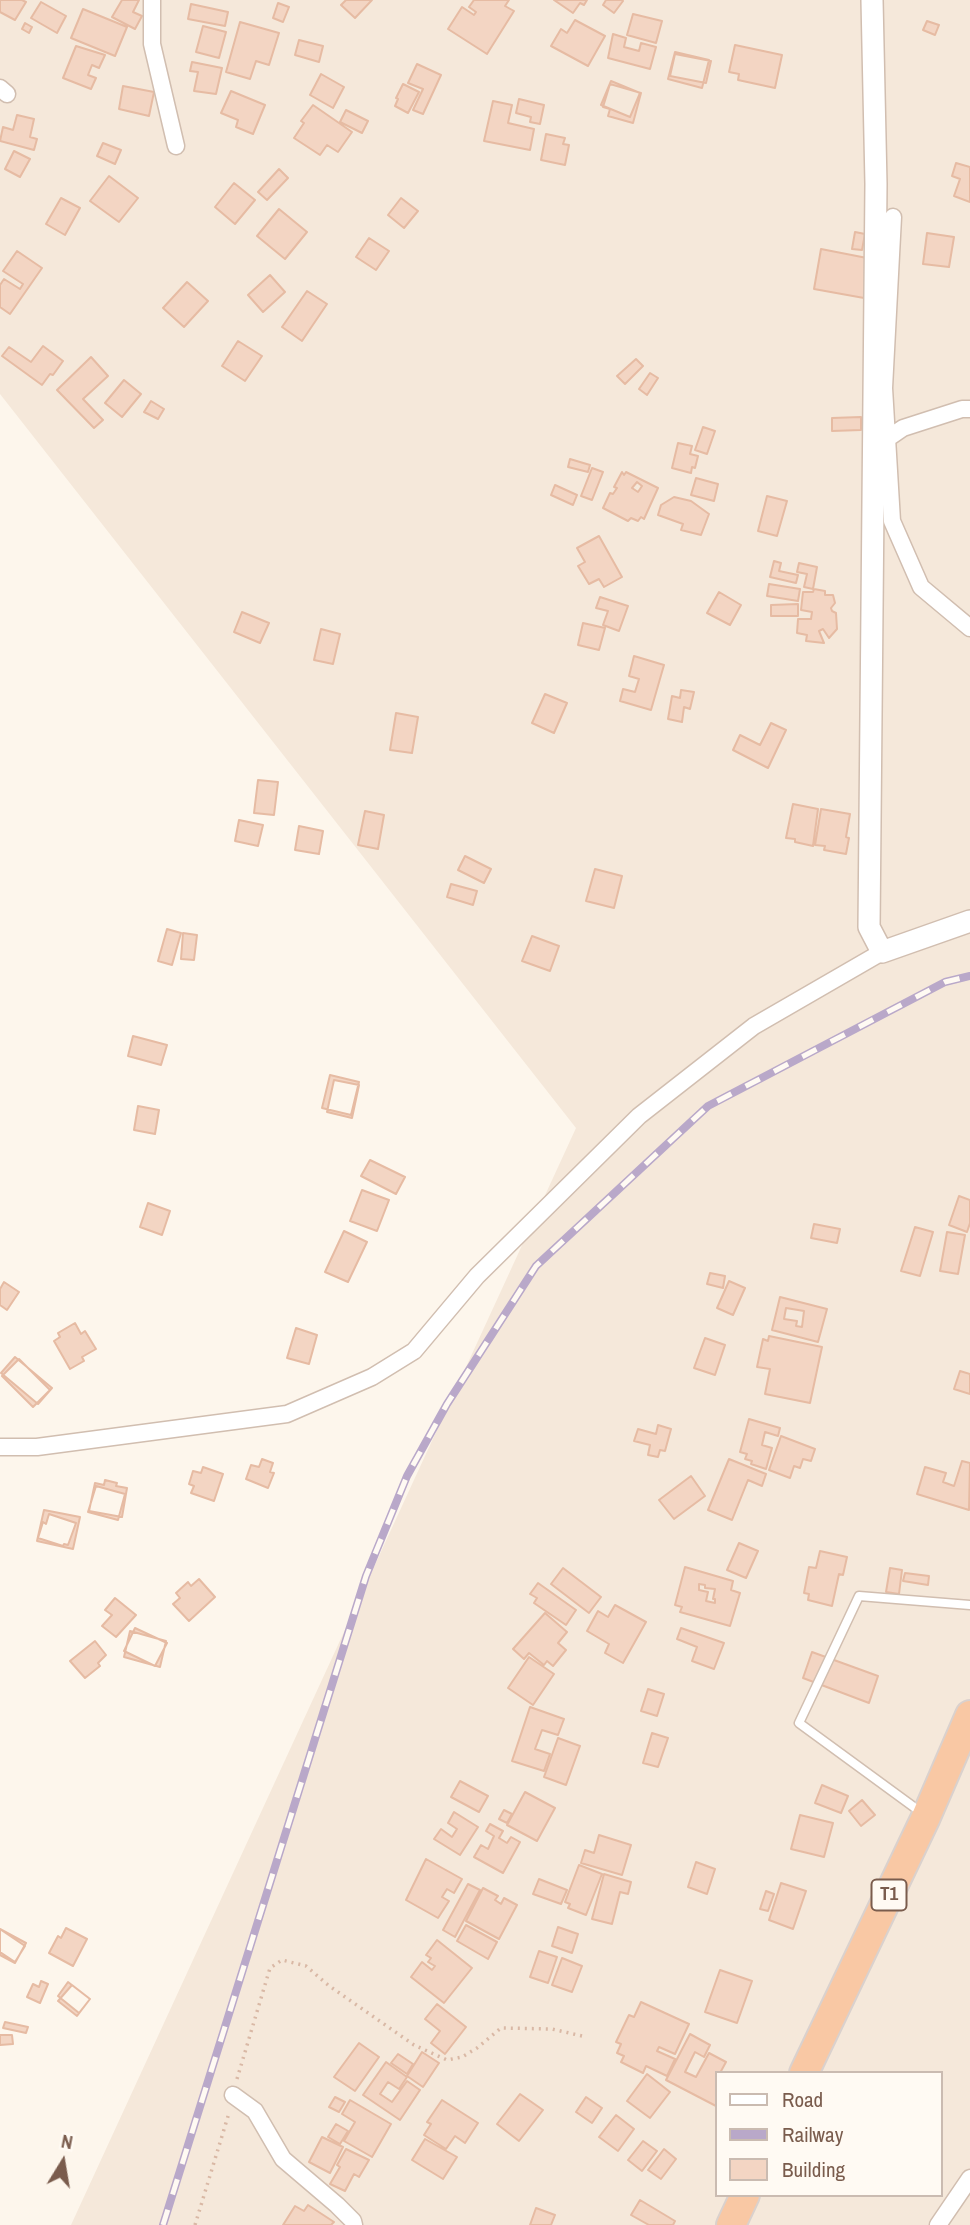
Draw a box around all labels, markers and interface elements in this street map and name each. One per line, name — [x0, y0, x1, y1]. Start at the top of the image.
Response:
road number: T1 — [872, 1880, 906, 1910]
legend — [715, 2071, 942, 2197]
text: Road — [782, 2085, 823, 2114]
text: Railway — [782, 2120, 843, 2149]
north arrow — [28, 2127, 98, 2197]
text: N — [59, 2128, 75, 2155]
text: Building — [782, 2155, 845, 2184]

